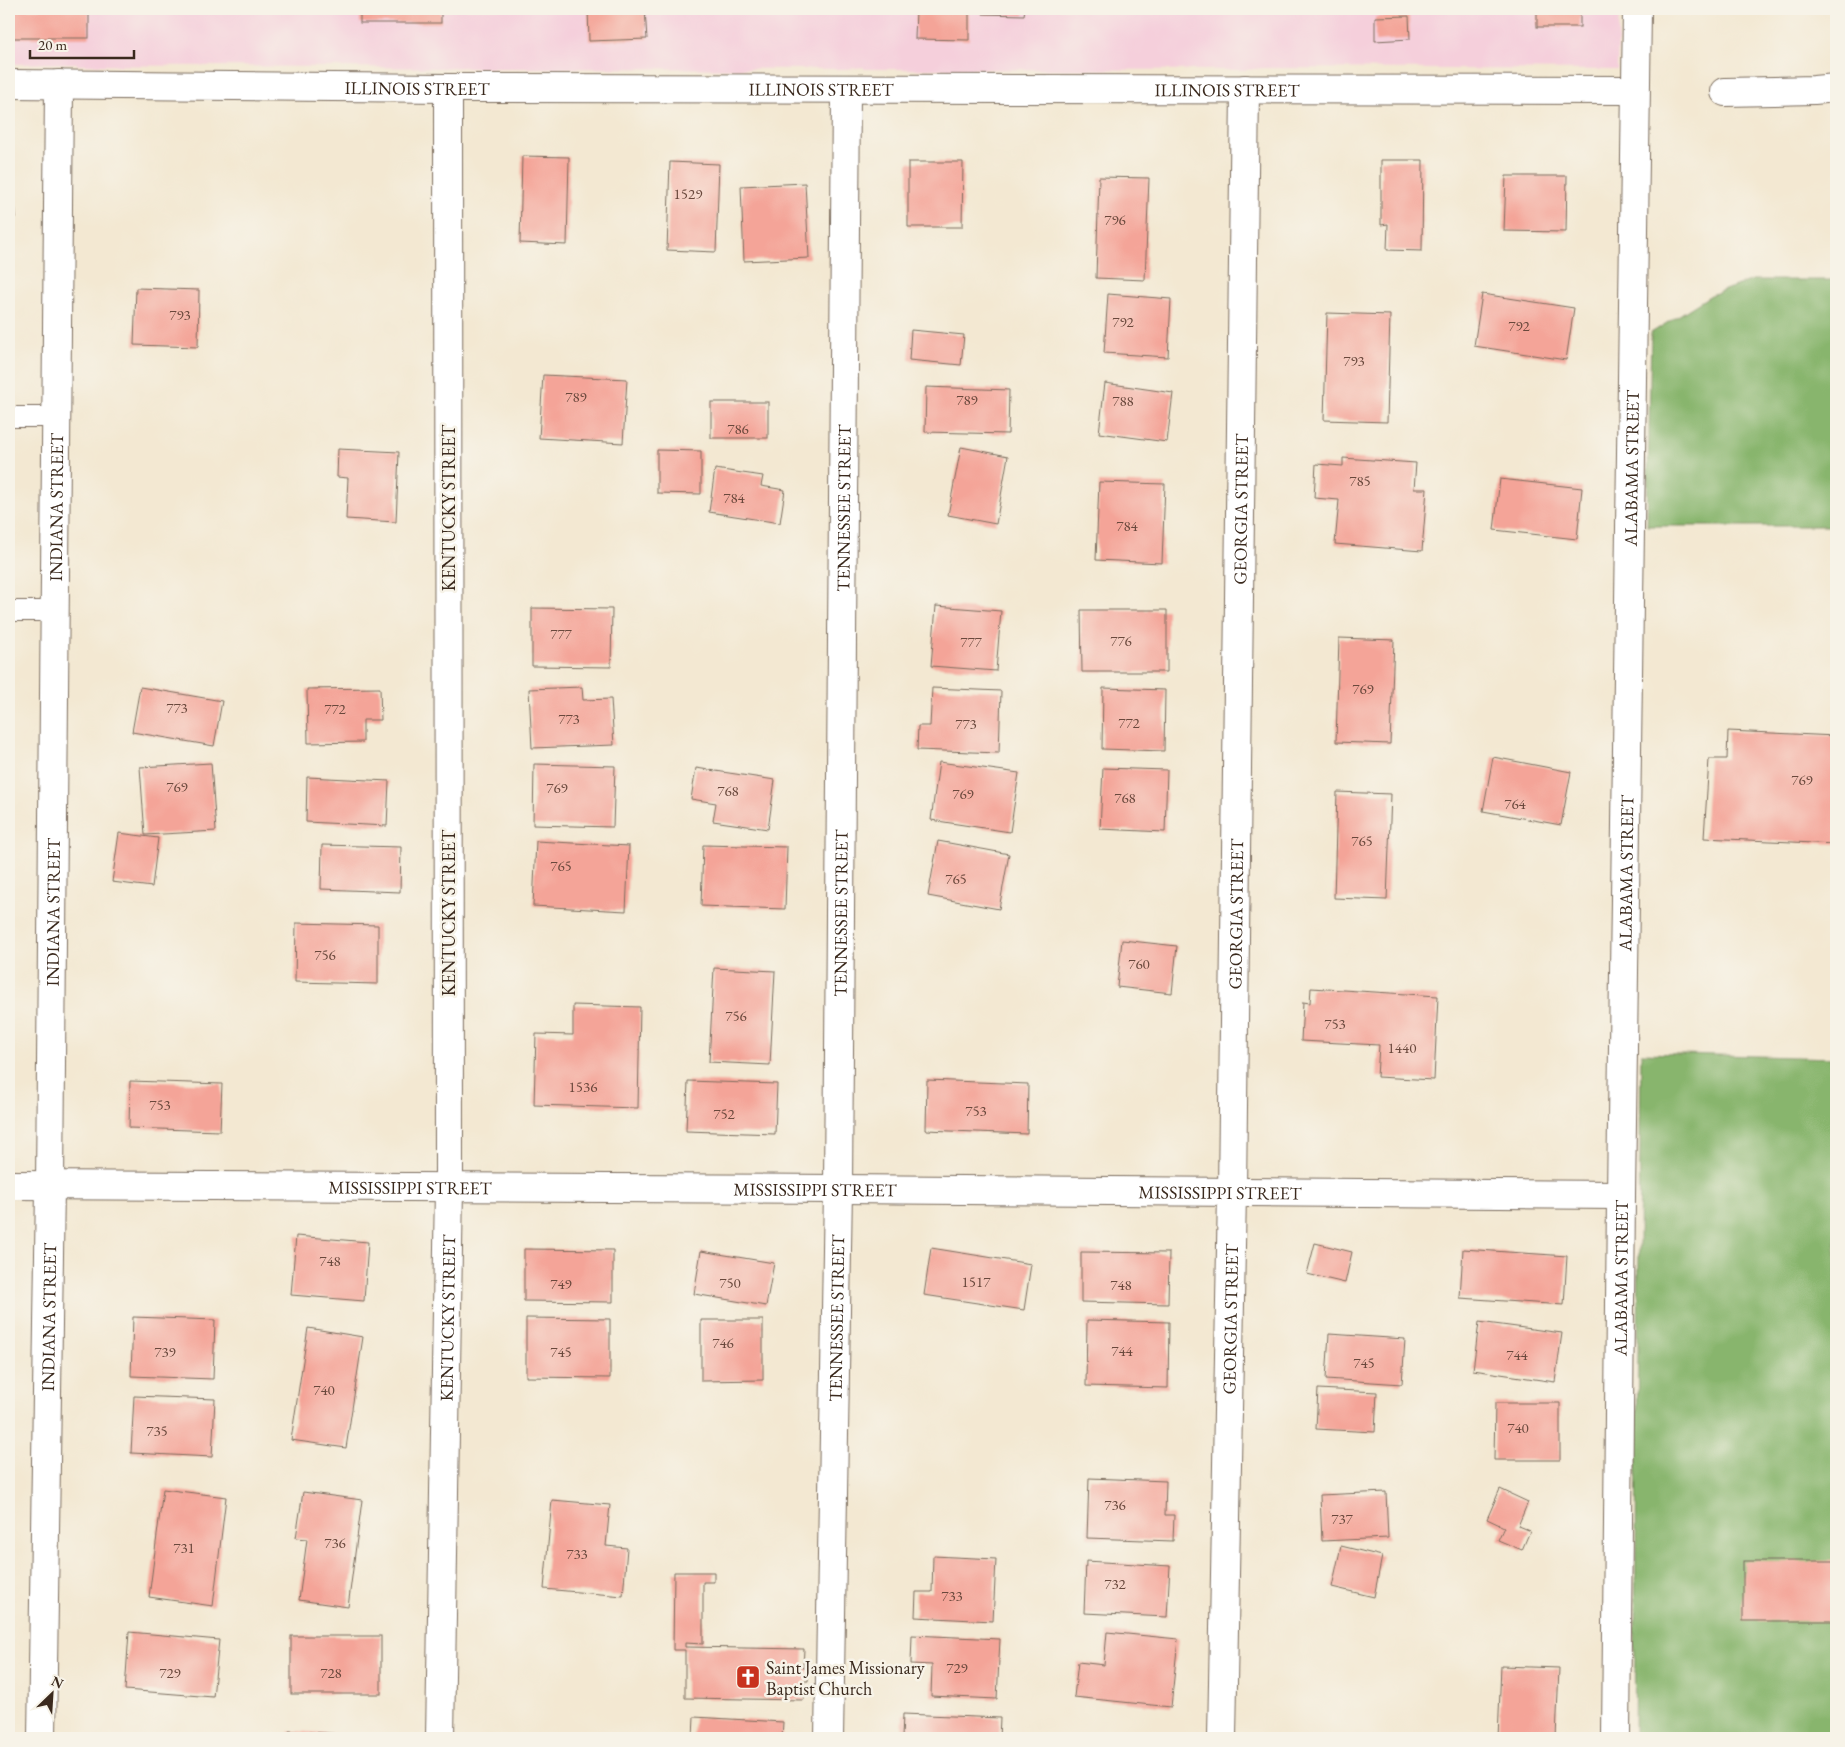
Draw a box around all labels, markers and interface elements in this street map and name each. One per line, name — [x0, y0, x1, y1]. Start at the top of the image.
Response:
scale bar — [30, 28, 134, 60]
text: 20 m — [38, 35, 67, 54]
street label: ILLINOIS STREET — [344, 76, 490, 100]
street label: ILLINOIS STREET — [748, 77, 894, 100]
street label: ILLINOIS STREET — [1154, 78, 1300, 101]
house number: 1529 — [674, 184, 702, 203]
house number: 796 — [1104, 210, 1126, 229]
house number: 793 — [169, 305, 191, 324]
house number: 792 — [1112, 312, 1135, 331]
house number: 792 — [1508, 316, 1531, 335]
house number: 793 — [1343, 351, 1365, 370]
house number: 789 — [565, 387, 587, 406]
street label: ALABAMA STREET — [1618, 389, 1643, 547]
house number: 789 — [956, 390, 978, 409]
house number: 788 — [1112, 391, 1134, 410]
house number: 786 — [727, 419, 749, 438]
street label: TENNESSEE STREET — [831, 423, 855, 592]
street label: KENTUCKY STREET — [437, 424, 460, 591]
street label: INDIANA STREET — [43, 432, 68, 581]
street label: GEORGIA STREET — [1228, 433, 1252, 585]
house number: 785 — [1349, 471, 1371, 490]
house number: 784 — [723, 488, 746, 507]
house number: 784 — [1116, 516, 1139, 535]
house number: 777 — [550, 624, 573, 643]
house number: 776 — [1110, 631, 1132, 650]
house number: 777 — [960, 632, 983, 651]
house number: 769 — [1352, 679, 1374, 698]
house number: 773 — [166, 698, 188, 717]
house number: 772 — [324, 699, 347, 718]
house number: 773 — [558, 709, 580, 728]
house number: 772 — [1118, 713, 1141, 732]
house number: 773 — [955, 714, 977, 733]
house number: 769 — [1791, 770, 1813, 789]
house number: 769 — [166, 777, 188, 796]
house number: 769 — [546, 778, 568, 797]
house number: 768 — [717, 781, 739, 800]
house number: 769 — [952, 784, 974, 803]
house number: 768 — [1114, 788, 1136, 807]
house number: 764 — [1504, 794, 1527, 813]
street label: ALABAMA STREET — [1613, 794, 1638, 952]
street label: TENNESSEE STREET — [828, 828, 852, 997]
street label: KENTUCKY STREET — [437, 829, 460, 996]
house number: 765 — [1351, 831, 1373, 850]
street label: INDIANA STREET — [40, 837, 64, 986]
street label: GEORGIA STREET — [1223, 838, 1248, 990]
house number: 765 — [550, 856, 572, 875]
house number: 765 — [945, 869, 967, 888]
house number: 756 — [314, 945, 336, 964]
house number: 760 — [1128, 954, 1150, 973]
house number: 756 — [725, 1006, 747, 1025]
house number: 753 — [1324, 1014, 1346, 1033]
house number: 1440 — [1388, 1038, 1416, 1057]
house number: 1536 — [569, 1077, 597, 1096]
house number: 753 — [149, 1095, 171, 1114]
house number: 753 — [965, 1101, 987, 1120]
house number: 752 — [713, 1104, 736, 1123]
street label: MISSISSIPPI STREET — [328, 1175, 493, 1199]
street label: MISSISSIPPI STREET — [733, 1177, 898, 1201]
street label: MISSISSIPPI STREET — [1138, 1180, 1303, 1204]
street label: ALABAMA STREET — [1608, 1199, 1632, 1357]
street label: TENNESSEE STREET — [823, 1233, 849, 1402]
street label: KENTUCKY STREET — [434, 1234, 460, 1402]
street label: INDIANA STREET — [36, 1242, 61, 1391]
street label: GEORGIA STREET — [1217, 1243, 1243, 1395]
house number: 748 — [319, 1251, 341, 1270]
house number: 1517 — [962, 1272, 991, 1291]
house number: 750 — [719, 1273, 741, 1292]
house number: 749 — [550, 1274, 572, 1293]
house number: 748 — [1110, 1275, 1132, 1294]
house number: 746 — [712, 1333, 734, 1352]
house number: 744 — [1111, 1341, 1134, 1360]
house number: 739 — [154, 1342, 176, 1361]
house number: 745 — [550, 1342, 572, 1361]
house number: 744 — [1506, 1345, 1529, 1364]
house number: 745 — [1353, 1353, 1375, 1372]
house number: 740 — [313, 1380, 335, 1399]
house number: 740 — [1507, 1418, 1529, 1437]
house number: 735 — [146, 1421, 168, 1440]
house number: 736 — [1104, 1495, 1126, 1514]
house number: 737 — [1331, 1509, 1354, 1528]
house number: 736 — [324, 1533, 346, 1552]
house number: 731 — [173, 1538, 195, 1557]
house number: 733 — [566, 1544, 588, 1563]
house number: 732 — [1104, 1574, 1127, 1593]
house number: 733 — [941, 1586, 963, 1605]
place label: Saint James Missionary Baptist Church — [766, 1656, 925, 1700]
house number: 729 — [946, 1658, 968, 1677]
house number: 729 — [159, 1663, 181, 1682]
house number: 728 — [320, 1663, 342, 1682]
church icon: Saint James Missionary Baptist Church — [735, 1664, 761, 1690]
north arrow — [28, 1670, 78, 1720]
text: N — [49, 1672, 67, 1693]

